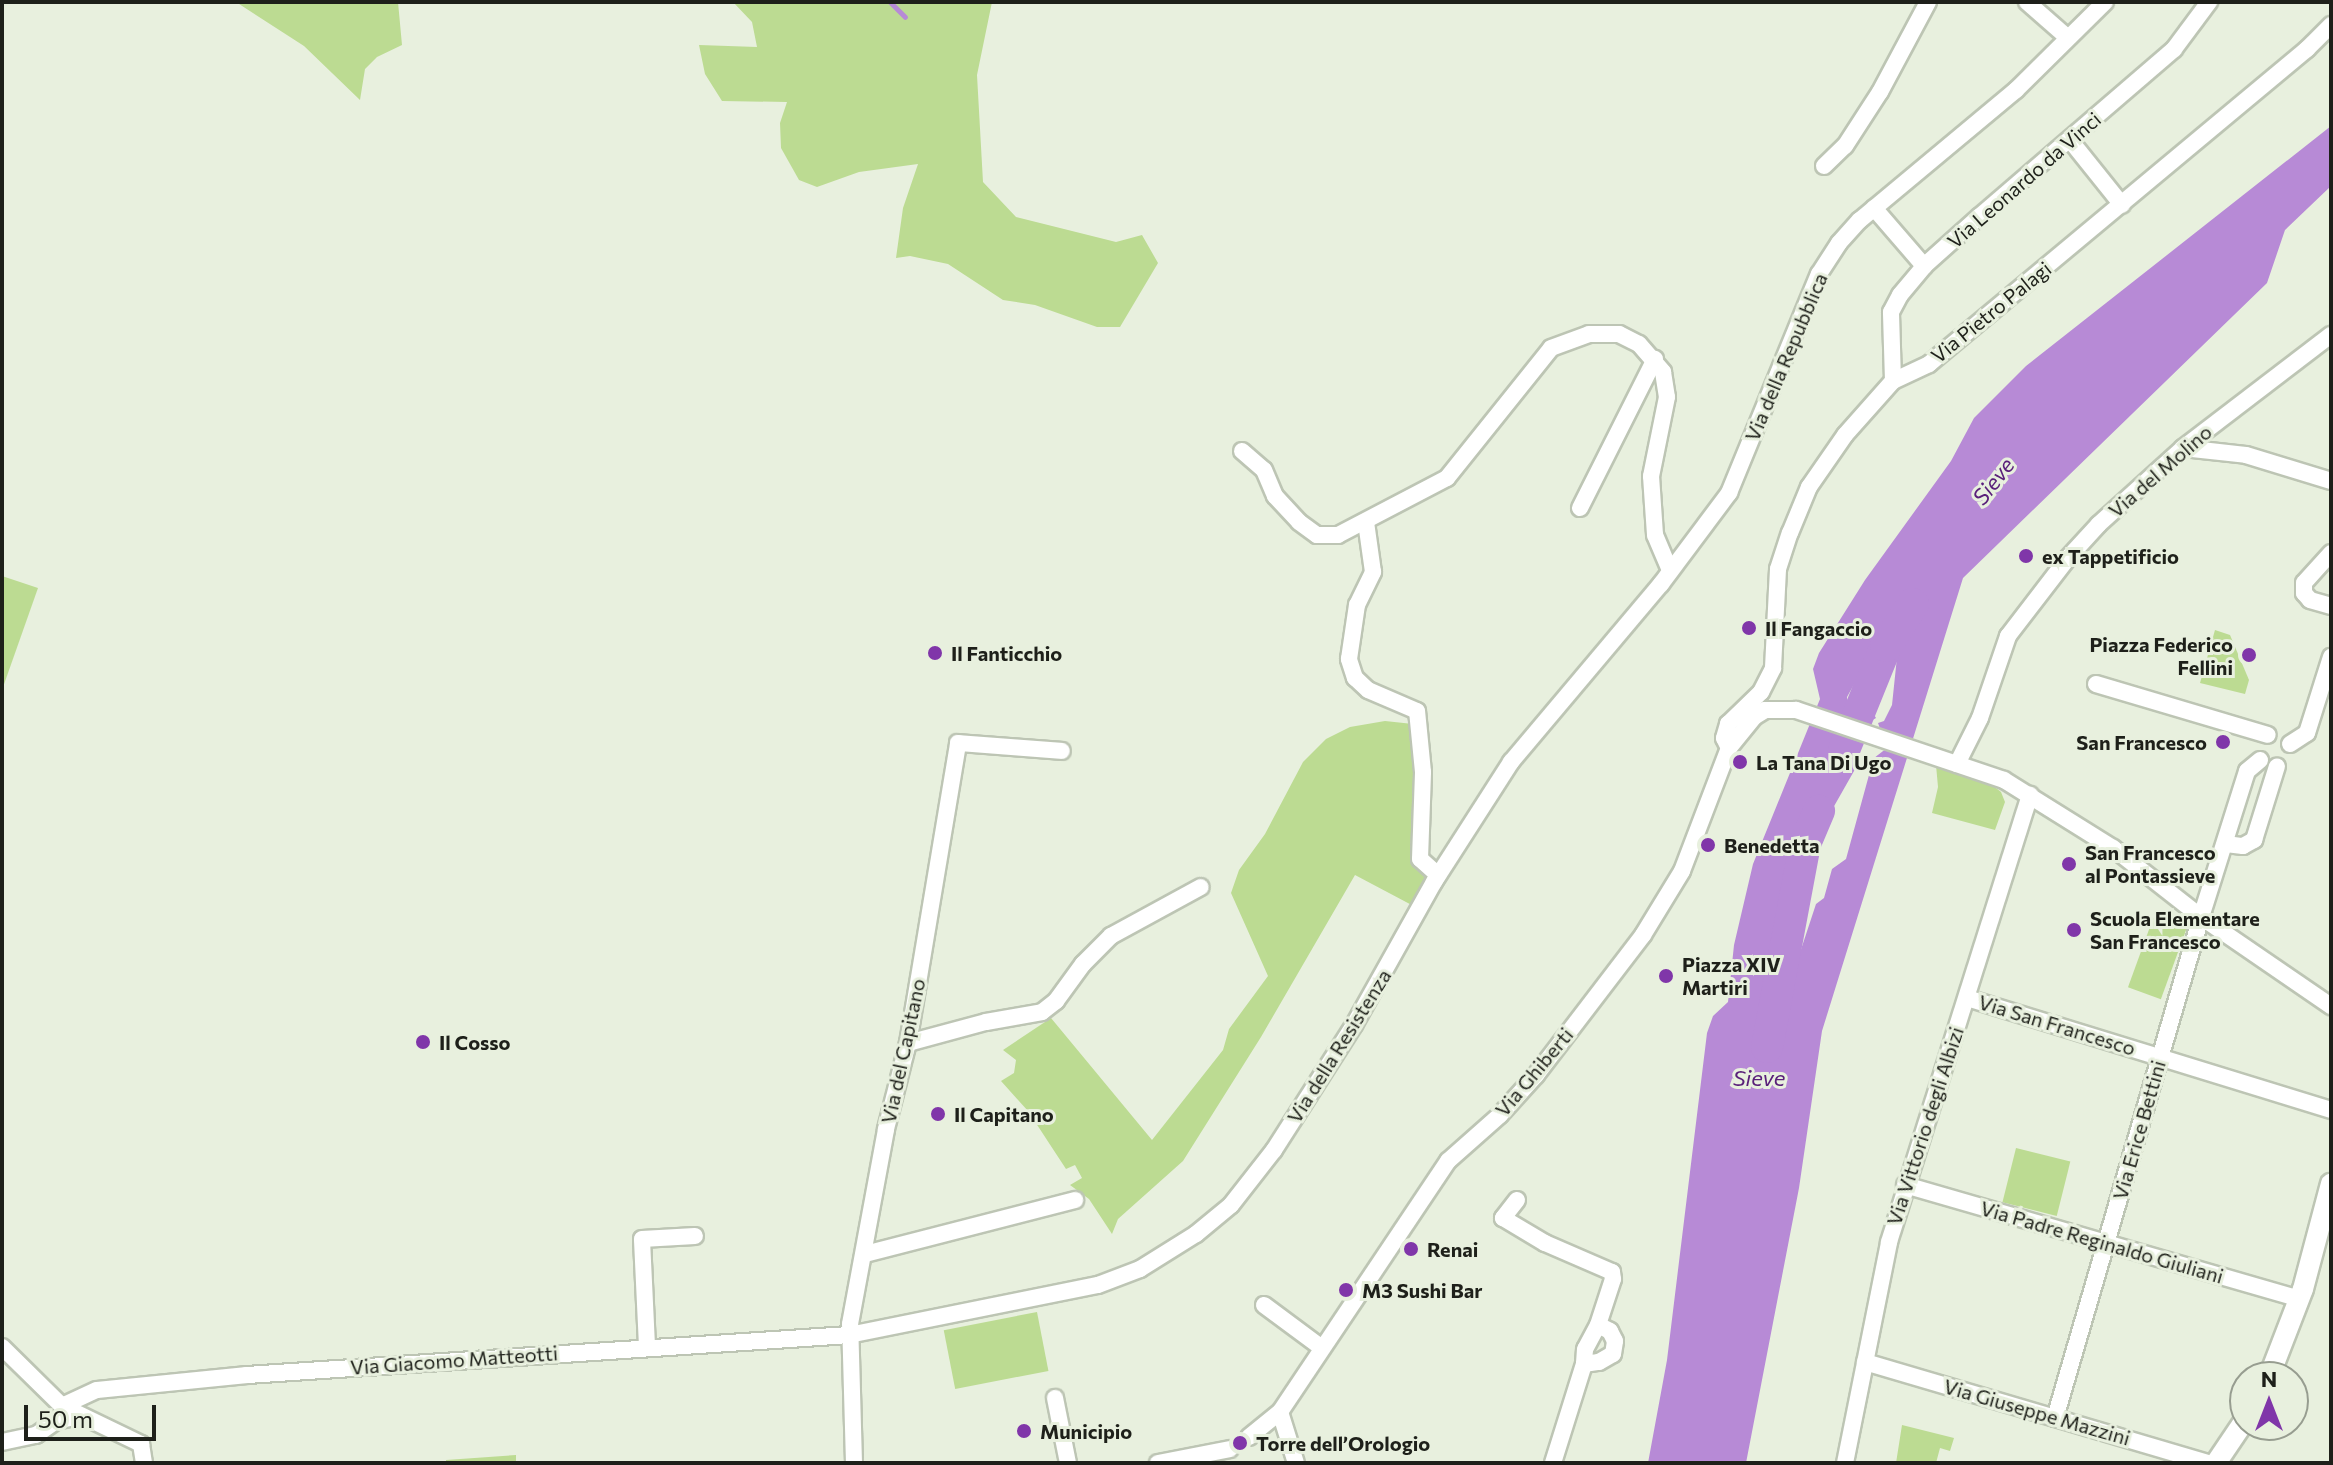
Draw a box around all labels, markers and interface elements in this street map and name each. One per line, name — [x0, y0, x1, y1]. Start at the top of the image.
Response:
street label: Via Leonardo da Vinci — [1942, 107, 2106, 253]
street label: Via Pietro Palagi — [1926, 256, 2056, 368]
street label: Via della Repubblica — [1740, 269, 1832, 445]
street label: Via del Molino — [2104, 420, 2216, 522]
water label: Sieve — [1966, 452, 2020, 510]
place label: ex Tappetificio — [2042, 544, 2179, 568]
marker: ex Tappetificio — [2017, 547, 2035, 565]
place label: Il Fangaccio — [1765, 616, 1872, 640]
marker: Il Fangaccio — [1740, 619, 1758, 637]
place label: Piazza Federico Fellini — [2089, 632, 2233, 679]
place label: Il Fanticchio — [951, 641, 1062, 665]
marker: Il Fanticchio — [926, 644, 944, 662]
marker: Piazza Federico Fellini — [2240, 646, 2258, 664]
place label: San Francesco — [2076, 730, 2207, 754]
marker: San Francesco — [2214, 733, 2232, 751]
place label: La Tana Di Ugo — [1756, 750, 1891, 774]
marker: La Tana Di Ugo — [1731, 753, 1749, 771]
place label: Benedetta — [1724, 833, 1819, 857]
marker: Benedetta — [1699, 836, 1717, 854]
place label: San Francesco al Pontassieve — [2085, 840, 2216, 887]
marker: San Francesco al Pontassieve — [2060, 855, 2078, 873]
place label: Scuola Elementare San Francesco — [2090, 906, 2260, 953]
marker: Scuola Elementare San Francesco — [2065, 921, 2083, 939]
place label: Piazza XIV Martiri — [1682, 952, 1781, 999]
street label: Via della Resistenza — [1282, 965, 1396, 1127]
marker: Piazza XIV Martiri — [1657, 967, 1675, 985]
street label: Via del Capitano — [876, 976, 930, 1126]
street label: Via San Francesco — [1976, 990, 2138, 1060]
street label: Via Ghiberti — [1490, 1023, 1578, 1121]
street label: Via Vittorio degli Albizi — [1882, 1024, 1968, 1228]
place label: Il Cosso — [439, 1030, 511, 1054]
marker: Il Cosso — [414, 1033, 432, 1051]
street label: Via Erice Bettini — [2108, 1058, 2170, 1202]
water label: Sieve — [1733, 1065, 1785, 1091]
place label: Il Capitano — [954, 1102, 1054, 1126]
marker: Il Capitano — [929, 1105, 947, 1123]
street label: Via Padre Reginaldo Giuliani — [1978, 1196, 2226, 1288]
place label: Renai — [1427, 1237, 1478, 1261]
marker: Renai — [1402, 1240, 1420, 1258]
place label: M3 Sushi Bar — [1362, 1278, 1482, 1302]
marker: M3 Sushi Bar — [1337, 1281, 1355, 1299]
street label: Via Giacomo Matteotti — [349, 1341, 559, 1379]
north arrow — [2229, 1361, 2309, 1441]
text: N — [2261, 1365, 2277, 1392]
street label: Via Giuseppe Mazzini — [1941, 1374, 2133, 1450]
scale bar — [28, 1389, 160, 1439]
text: 50 m — [38, 1404, 93, 1433]
place label: Municipio — [1040, 1419, 1132, 1443]
marker: Municipio — [1015, 1422, 1033, 1440]
place label: Torre dell’Orologio — [1256, 1431, 1430, 1455]
marker: Torre dell’Orologio — [1231, 1434, 1249, 1452]

